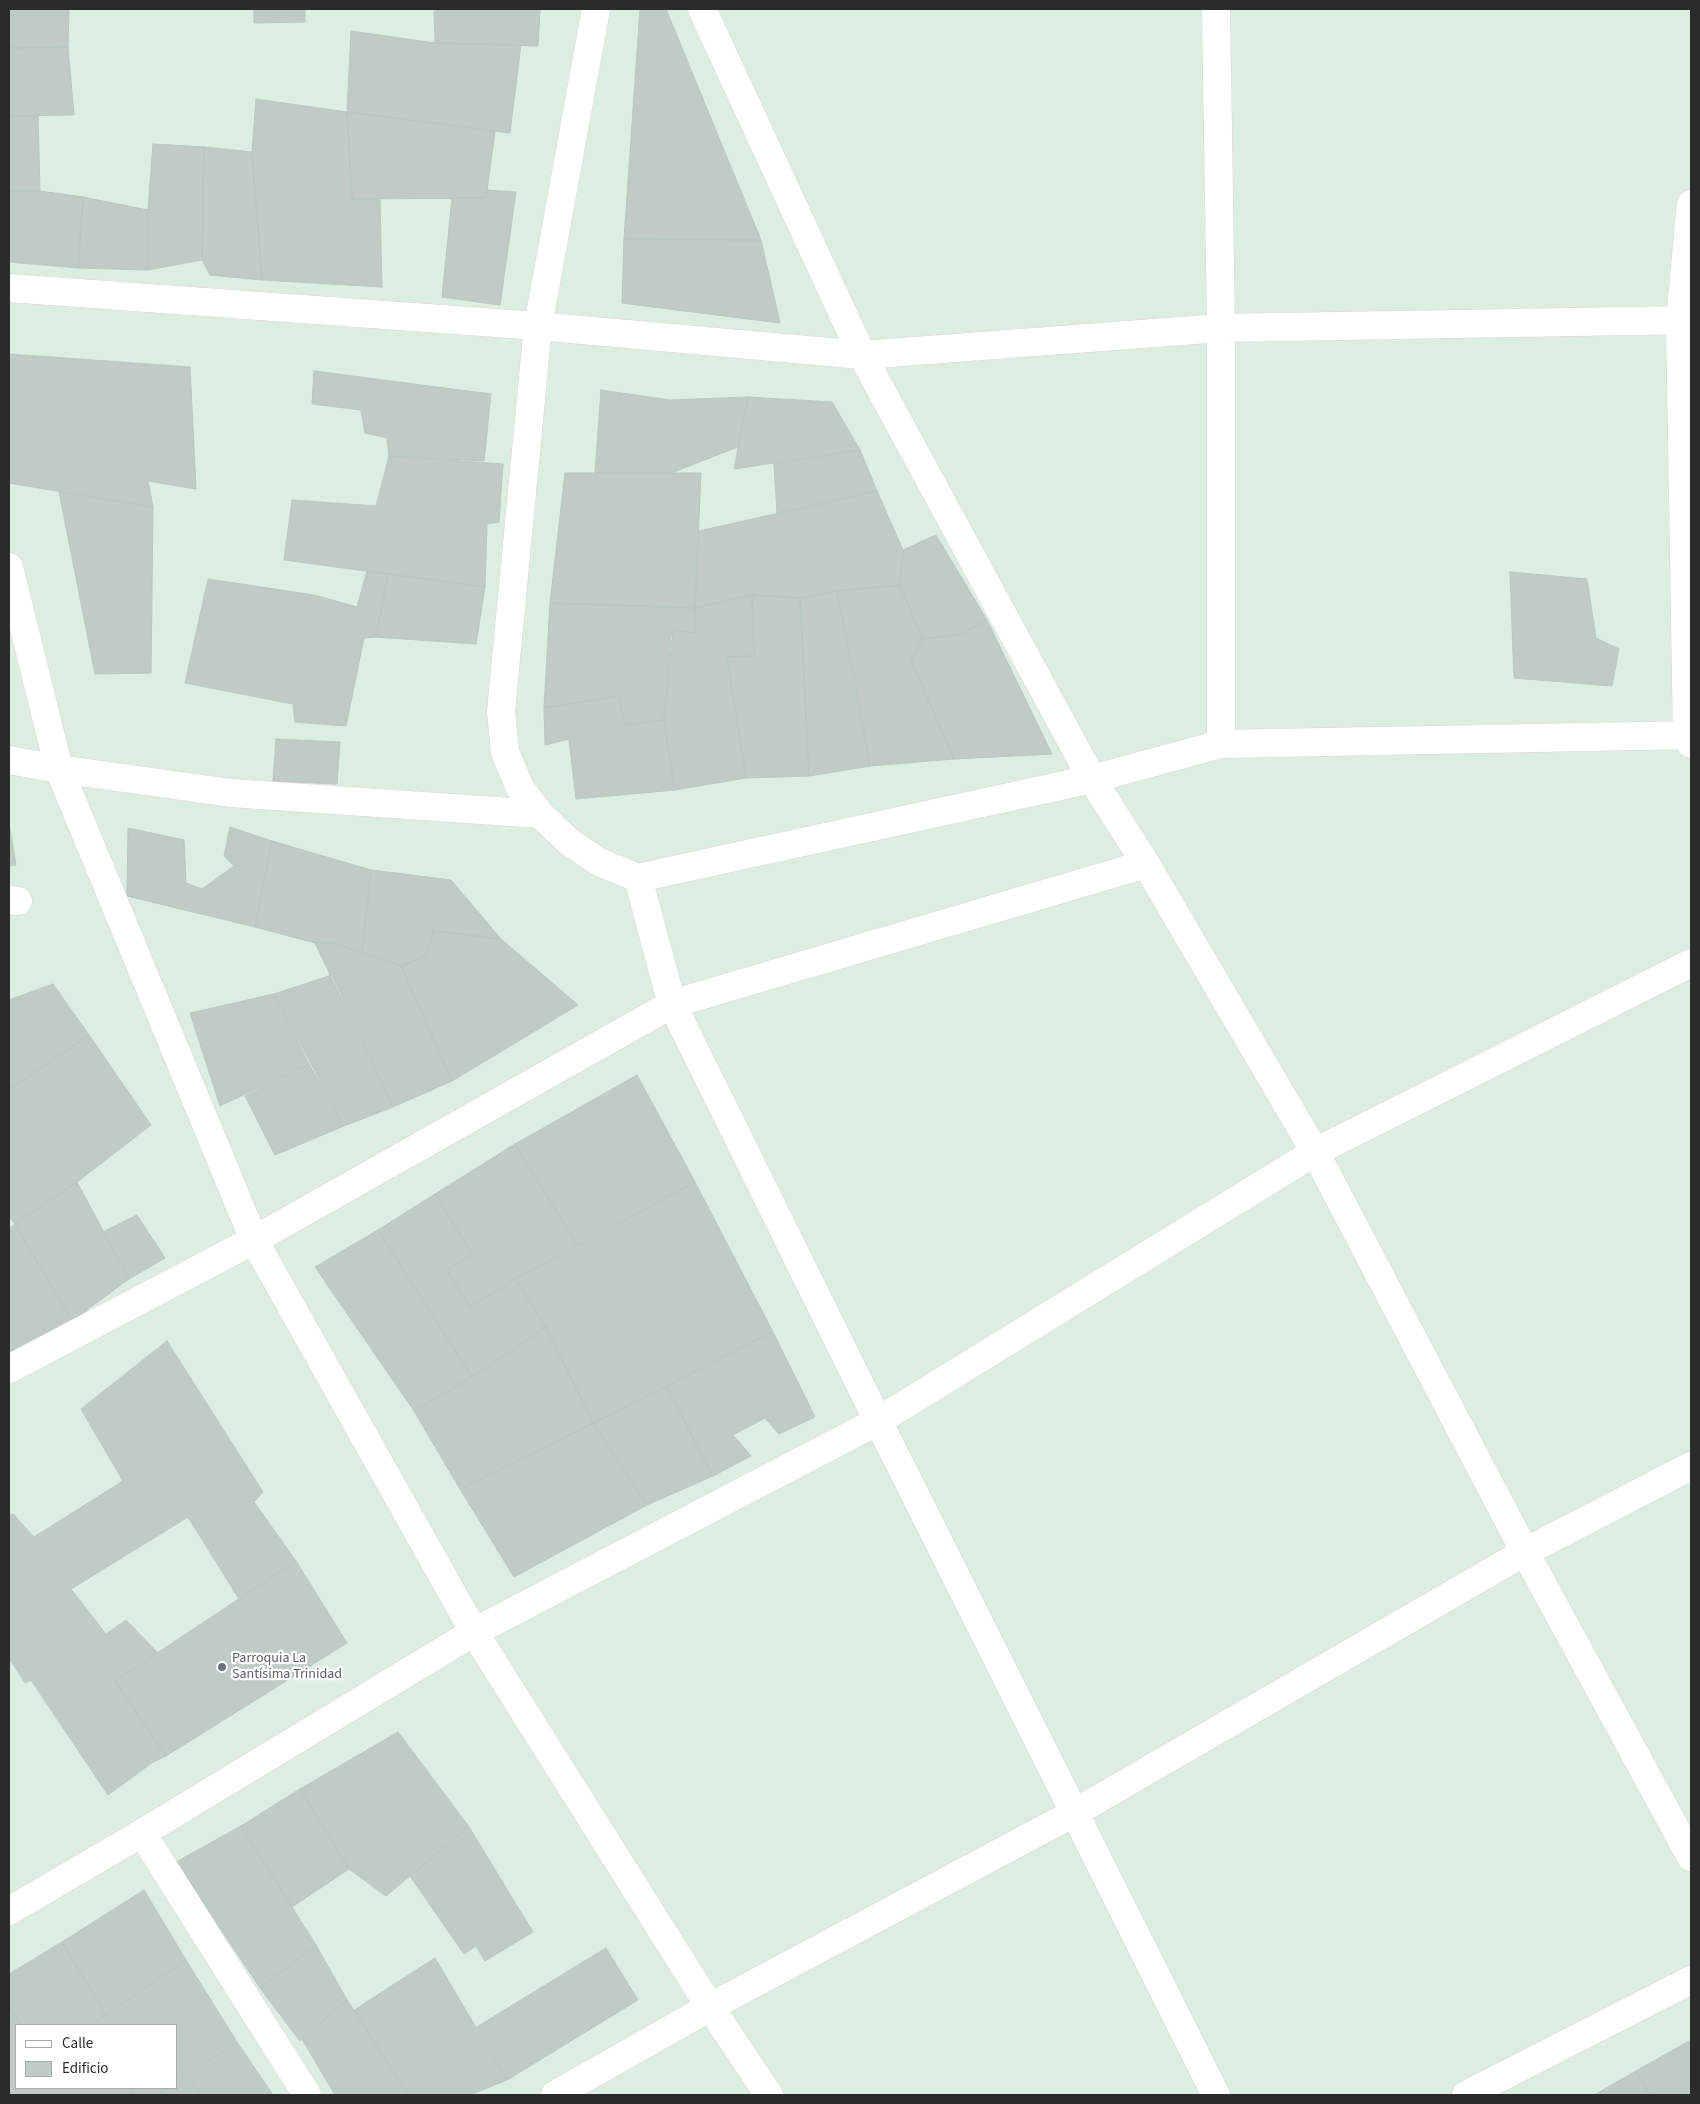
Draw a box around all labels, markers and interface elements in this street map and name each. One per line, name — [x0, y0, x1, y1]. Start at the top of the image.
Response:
place label: Parroquia La Santísima Trinidad — [232, 1651, 342, 1684]
marker: Parroquia La Santísima Trinidad — [216, 1661, 228, 1673]
legend — [15, 2024, 178, 2089]
text: Calle — [62, 2033, 93, 2054]
text: Edificio — [62, 2058, 109, 2079]

